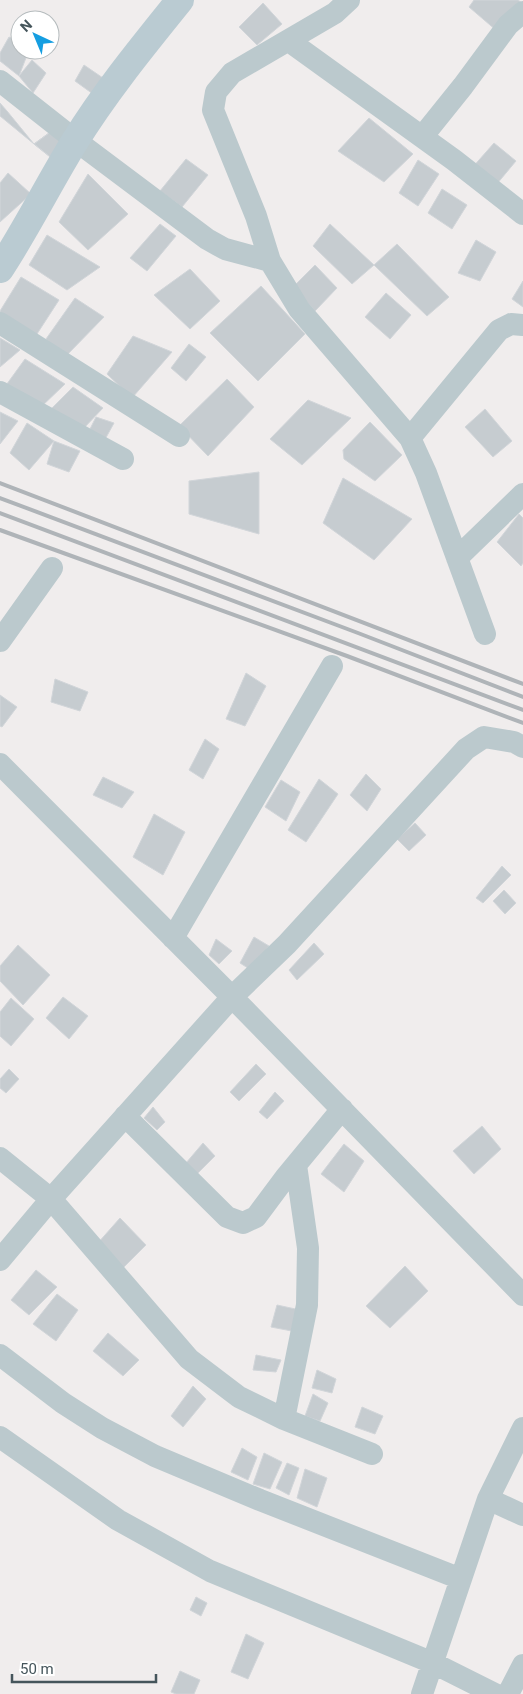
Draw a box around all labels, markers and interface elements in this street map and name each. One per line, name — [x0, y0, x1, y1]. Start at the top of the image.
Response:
north arrow — [10, 10, 60, 60]
text: N — [17, 16, 35, 35]
scale bar — [12, 1652, 156, 1684]
text: 50 m — [20, 1660, 54, 1678]

